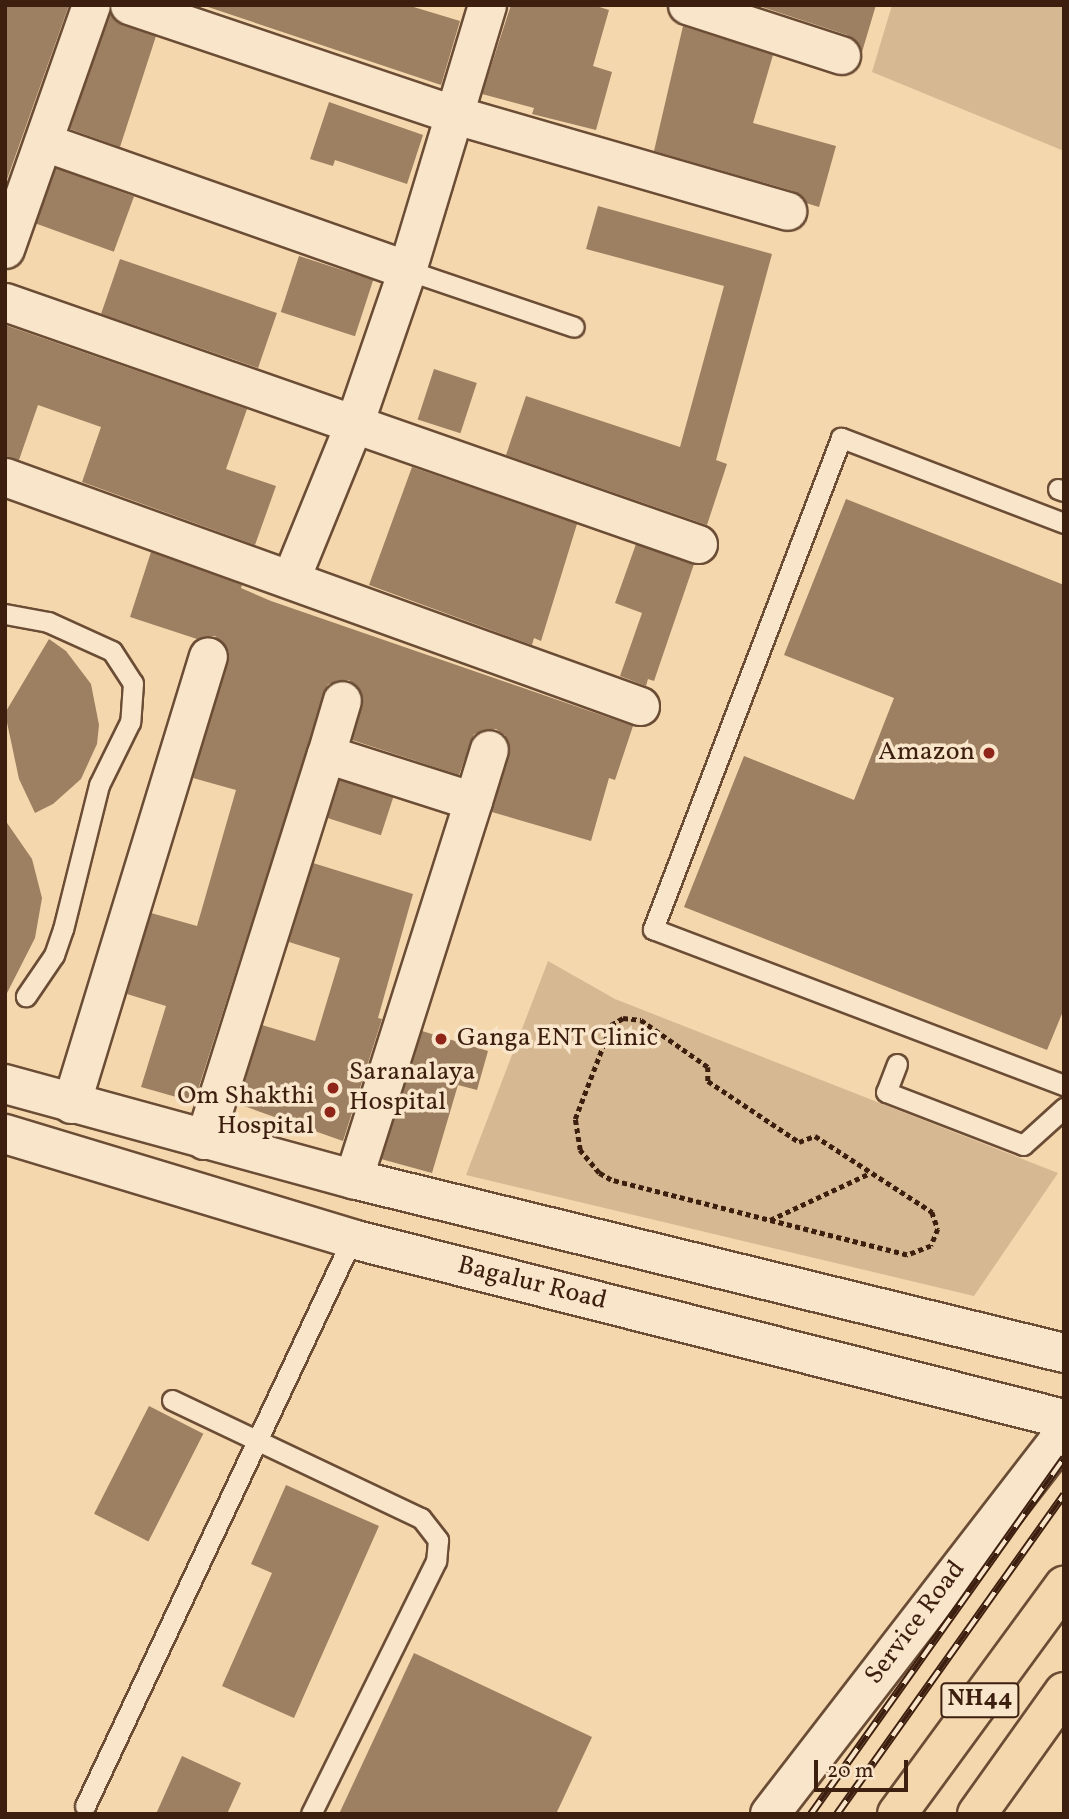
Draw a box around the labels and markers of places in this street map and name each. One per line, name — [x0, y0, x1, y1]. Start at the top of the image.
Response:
place label: Amazon — [878, 737, 975, 769]
marker: Amazon — [981, 745, 997, 761]
place label: Ganga ENT Clinic — [457, 1023, 659, 1055]
marker: Ganga ENT Clinic — [431, 1029, 451, 1049]
place label: Saranalaya Hospital — [349, 1057, 476, 1118]
marker: Saranalaya Hospital — [323, 1078, 343, 1098]
place label: Om Shakthi Hospital — [177, 1081, 314, 1142]
marker: Om Shakthi Hospital — [320, 1102, 340, 1122]

